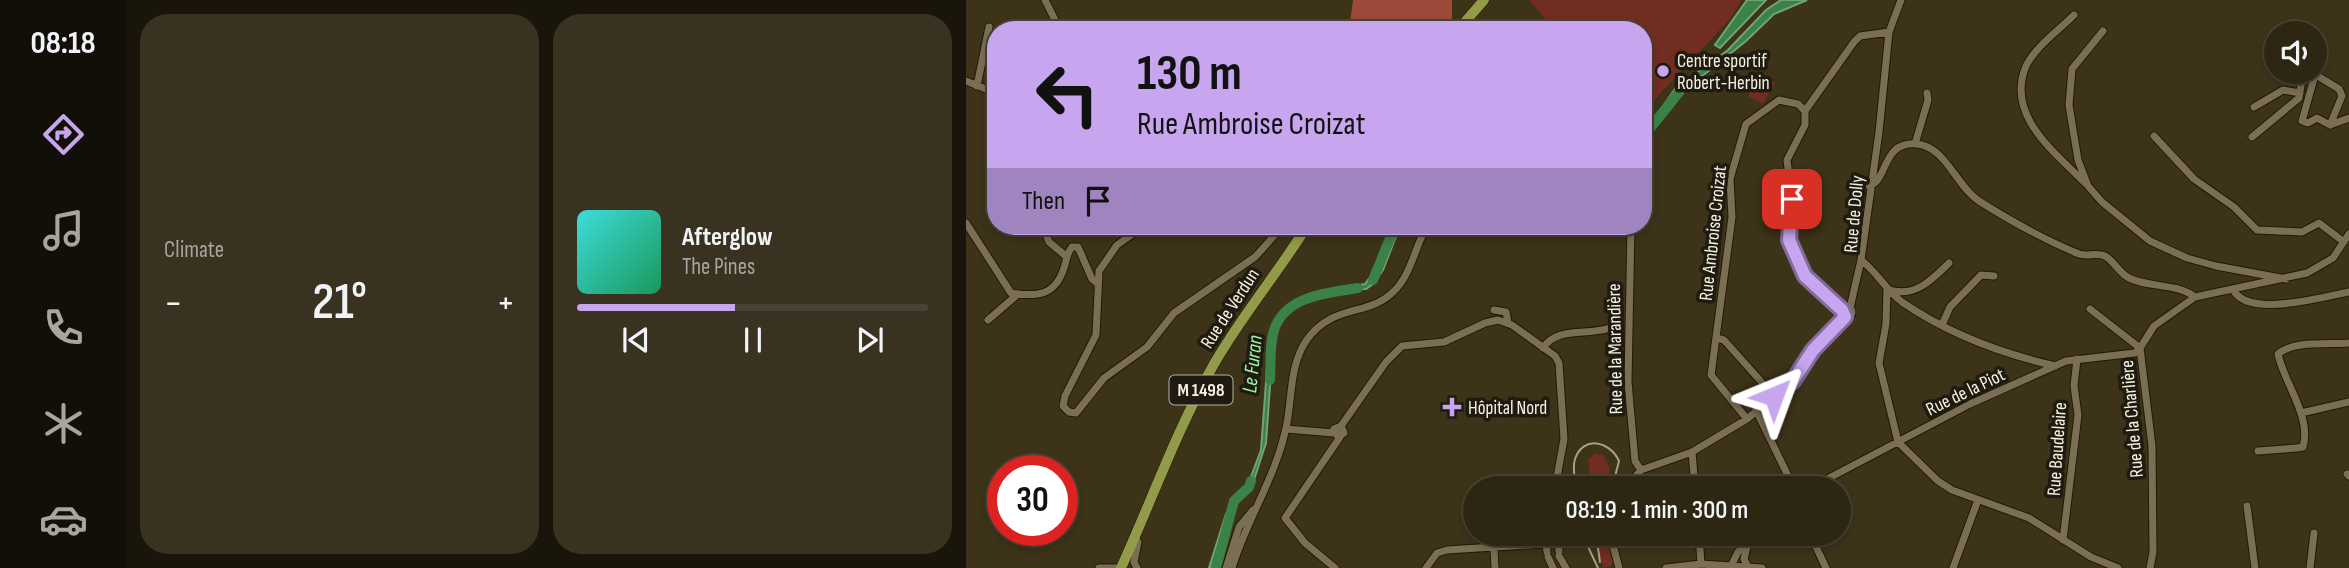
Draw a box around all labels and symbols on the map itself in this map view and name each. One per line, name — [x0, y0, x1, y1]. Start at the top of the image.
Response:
place label: Centre sportif Robert-Herbin — [1677, 50, 1770, 95]
marker: Centre sportif Robert-Herbin — [1655, 63, 1671, 79]
street label: Rue Ambroise Croizat — [1695, 164, 1732, 302]
pin — [1762, 169, 1822, 229]
street label: Rue de Dolly — [1840, 174, 1869, 254]
street label: Rue de Verdun — [1196, 265, 1265, 353]
street label: Rue de la Marandière — [1603, 283, 1628, 415]
water label: Le Furan — [1237, 334, 1268, 394]
position arrow — [1737, 359, 1811, 433]
street label: Rue de la Charlière — [2116, 359, 2149, 479]
street label: Rue de la Piot — [1922, 363, 2009, 421]
road number: M 1498 — [1170, 376, 1232, 404]
marker: Hôpital Nord — [1442, 397, 1462, 417]
place label: Hôpital Nord — [1468, 397, 1547, 420]
street label: Rue Baudelaire — [2043, 401, 2072, 497]
speed limit sign: 30 — [987, 455, 1078, 546]

